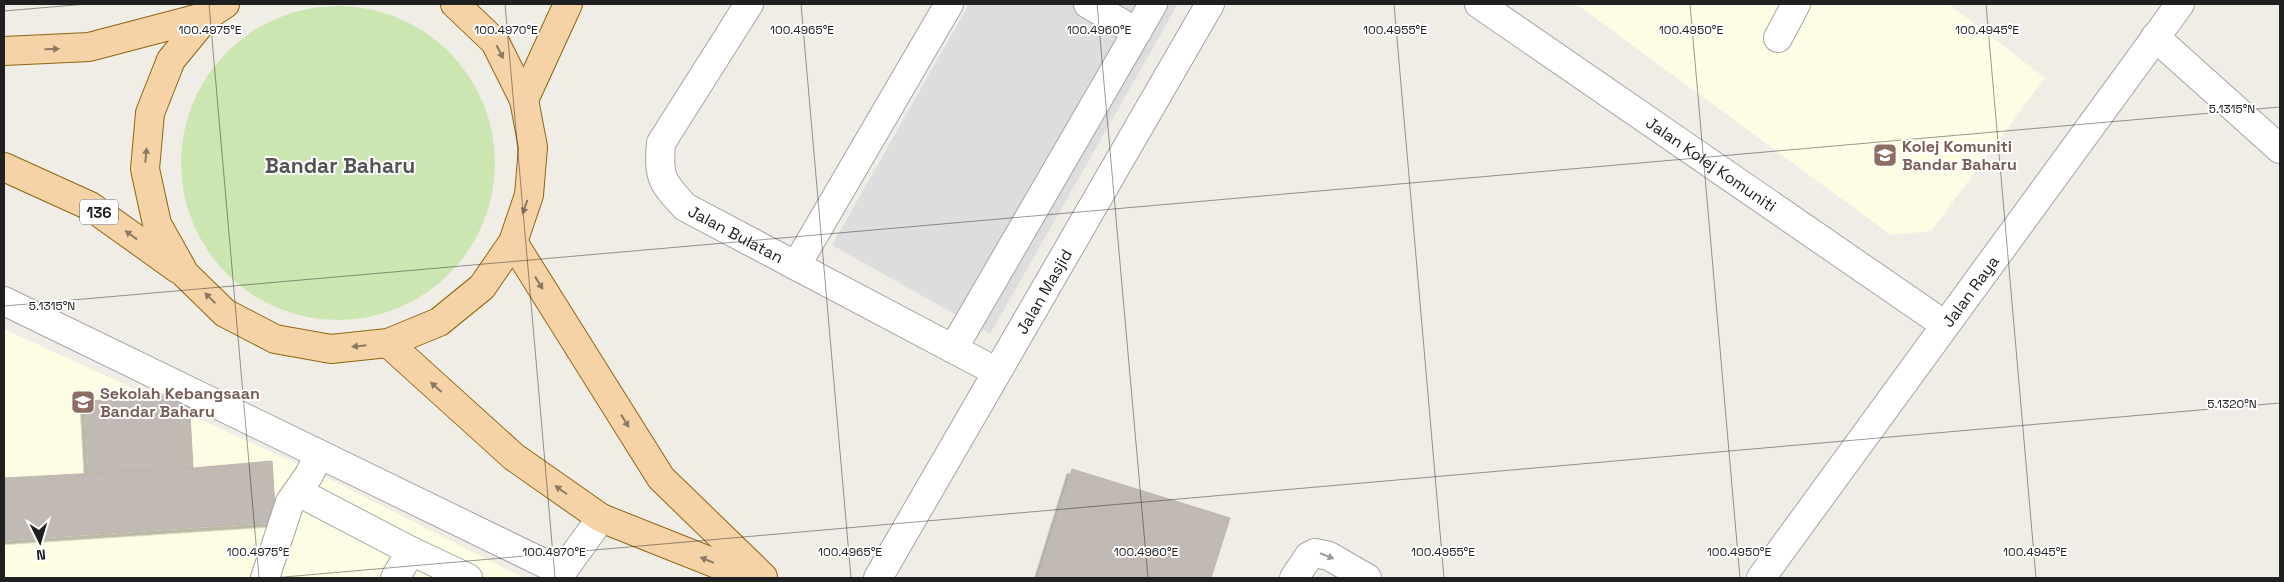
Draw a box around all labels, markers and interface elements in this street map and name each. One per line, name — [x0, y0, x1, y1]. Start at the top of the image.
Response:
text: 100.4975°E — [178, 22, 242, 38]
text: 100.4970°E — [474, 22, 538, 38]
text: 100.4965°E — [770, 22, 834, 38]
text: 100.4960°E — [1067, 22, 1131, 38]
text: 100.4955°E — [1363, 22, 1427, 38]
text: 100.4950°E — [1659, 22, 1723, 38]
text: 100.4945°E — [1955, 22, 2019, 38]
one-way arrow — [45, 44, 61, 52]
one-way arrow — [496, 44, 504, 59]
text: 5.1315°N — [2209, 101, 2255, 117]
street label: Jalan Kolej Komuniti — [1642, 112, 1781, 216]
place label: Kolej Komuniti Bandar Baharu — [1902, 136, 2017, 175]
school or university icon: Kolej Komuniti Bandar Baharu — [1872, 142, 1898, 168]
one-way arrow — [142, 147, 150, 163]
district label: Bandar Baharu — [265, 152, 415, 179]
one-way arrow — [521, 199, 528, 214]
road number: 136 — [80, 200, 118, 224]
street label: Jalan Bulatan — [685, 200, 787, 268]
one-way arrow — [125, 230, 138, 241]
street label: Jalan Masjid — [1011, 245, 1077, 338]
street label: Jalan Raya — [1937, 251, 2003, 331]
one-way arrow — [534, 276, 543, 290]
one-way arrow — [204, 293, 216, 305]
text: 5.1315°N — [29, 298, 75, 314]
one-way arrow — [351, 342, 367, 350]
one-way arrow — [430, 381, 442, 393]
place label: Sekolah Kebangsaan Bandar Baharu — [100, 383, 260, 422]
school or university icon: Sekolah Kebangsaan Bandar Baharu — [70, 389, 96, 415]
text: 5.1320°N — [2207, 396, 2257, 412]
one-way arrow — [621, 414, 630, 427]
one-way arrow — [554, 485, 568, 495]
north arrow — [15, 517, 65, 567]
text: 100.4975°E — [226, 544, 290, 560]
text: 100.4970°E — [522, 544, 586, 560]
text: 100.4965°E — [818, 544, 882, 560]
text: 100.4960°E — [1114, 544, 1178, 560]
text: 100.4955°E — [1411, 544, 1475, 560]
text: 100.4950°E — [1707, 544, 1771, 560]
text: 100.4945°E — [2003, 544, 2067, 560]
text: N — [36, 546, 47, 564]
one-way arrow — [1320, 552, 1335, 560]
one-way arrow — [699, 556, 714, 564]

